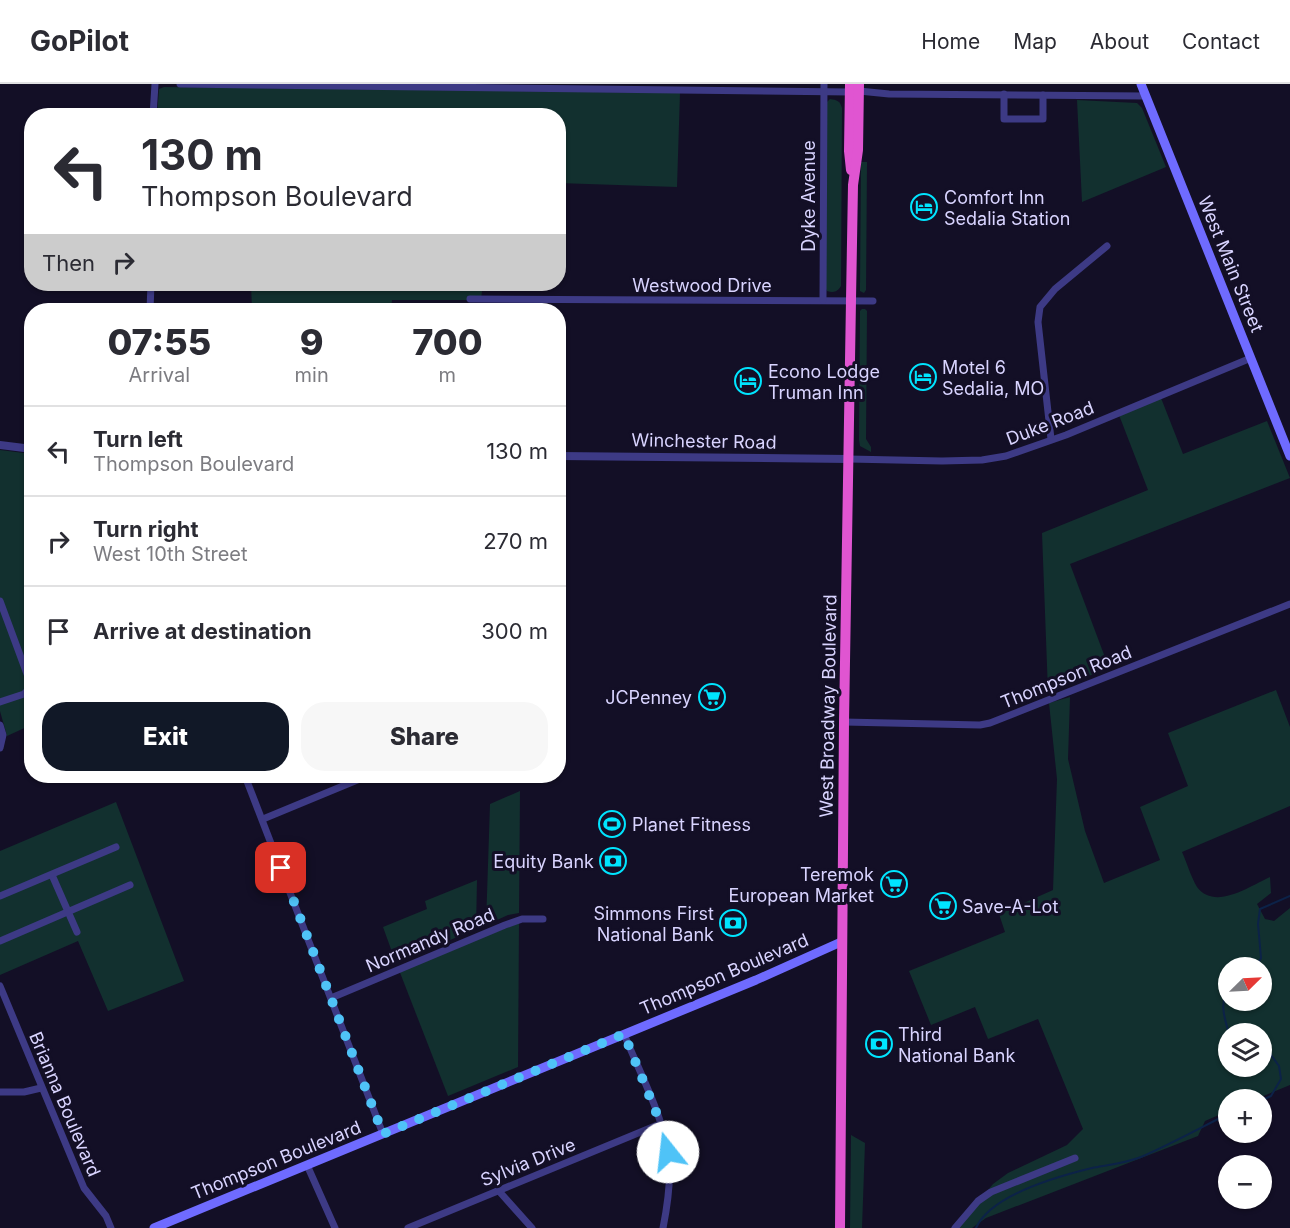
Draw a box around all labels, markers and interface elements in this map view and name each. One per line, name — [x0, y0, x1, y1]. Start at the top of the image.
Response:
text: GoPilot — [30, 24, 129, 58]
text: Home — [921, 29, 980, 54]
text: Map — [1013, 29, 1057, 54]
text: About — [1090, 29, 1149, 54]
text: Contact — [1182, 29, 1260, 54]
text: 130 m — [141, 129, 263, 180]
icon: left — [42, 132, 120, 210]
street label: Dyke Avenue — [798, 140, 819, 252]
text: Thompson Boulevard — [141, 180, 413, 213]
place label: Comfort Inn Sedalia Station — [944, 187, 1070, 229]
hotel icon: Comfort Inn Sedalia Station — [909, 192, 939, 222]
street label: West Main Street — [1194, 193, 1268, 335]
icon: right — [107, 246, 140, 279]
text: Then — [42, 250, 95, 276]
street label: Westwood Drive — [632, 275, 772, 296]
text: 07:55 — [107, 320, 211, 364]
text: 9 — [300, 320, 324, 364]
text: 700 — [412, 320, 483, 364]
place label: Motel 6 Sedalia, MO — [942, 357, 1044, 399]
place label: Econo Lodge Truman Inn — [768, 361, 880, 403]
hotel icon: Motel 6 Sedalia, MO — [908, 362, 938, 392]
text: Arrival — [129, 363, 190, 387]
text: min — [295, 363, 329, 387]
text: m — [439, 363, 456, 387]
hotel icon: Econo Lodge Truman Inn — [733, 366, 763, 396]
street label: Duke Road — [1003, 397, 1097, 449]
text: Turn left — [93, 426, 183, 452]
street label: Winchester Road — [631, 429, 777, 453]
icon: left — [42, 435, 75, 468]
text: 130 m — [486, 438, 548, 464]
text: Thompson Boulevard — [93, 452, 294, 476]
text: Turn right — [93, 516, 199, 542]
icon: right — [42, 525, 75, 558]
text: 270 m — [483, 528, 548, 554]
text: West 10th Street — [93, 542, 248, 566]
street label: West Broadway Boulevard — [816, 594, 840, 818]
icon: arrive — [42, 615, 75, 648]
text: Arrive at destination — [93, 618, 312, 644]
text: 300 m — [481, 618, 548, 644]
street label: Thompson Road — [998, 641, 1134, 713]
supermarket icon: JCPenney — [697, 682, 727, 712]
place label: JCPenney — [605, 687, 692, 708]
button: Exit — [42, 702, 289, 771]
button: Share — [301, 702, 548, 771]
sports icon: Planet Fitness — [597, 809, 627, 839]
place label: Planet Fitness — [632, 814, 751, 835]
pin — [255, 842, 306, 893]
bank icon: Equity Bank — [598, 846, 628, 876]
icon: arrive — [264, 851, 297, 884]
place label: Equity Bank — [493, 851, 594, 872]
place label: Teremok European Market — [728, 864, 874, 906]
supermarket icon: Teremok European Market — [879, 869, 909, 899]
supermarket icon: Save-A-Lot — [928, 891, 958, 921]
place label: Save-A-Lot — [962, 896, 1058, 917]
street label: Normandy Road — [363, 903, 497, 977]
place label: Simmons First National Bank — [593, 903, 714, 945]
bank icon: Simmons First National Bank — [718, 908, 748, 938]
street label: Thompson Boulevard — [637, 929, 811, 1019]
north arrow — [1218, 957, 1272, 1011]
map controls — [1218, 957, 1272, 1209]
button: layers — [1218, 1023, 1272, 1077]
place label: Third National Bank — [898, 1024, 1015, 1066]
street label: Brianna Boulevard — [25, 1029, 105, 1179]
bank icon: Third National Bank — [864, 1029, 894, 1059]
button: + — [1218, 1089, 1272, 1143]
street label: Thompson Boulevard — [188, 1116, 364, 1204]
position arrow — [636, 1120, 700, 1184]
street label: Sylvia Drive — [477, 1133, 579, 1191]
button: − — [1218, 1155, 1272, 1209]

